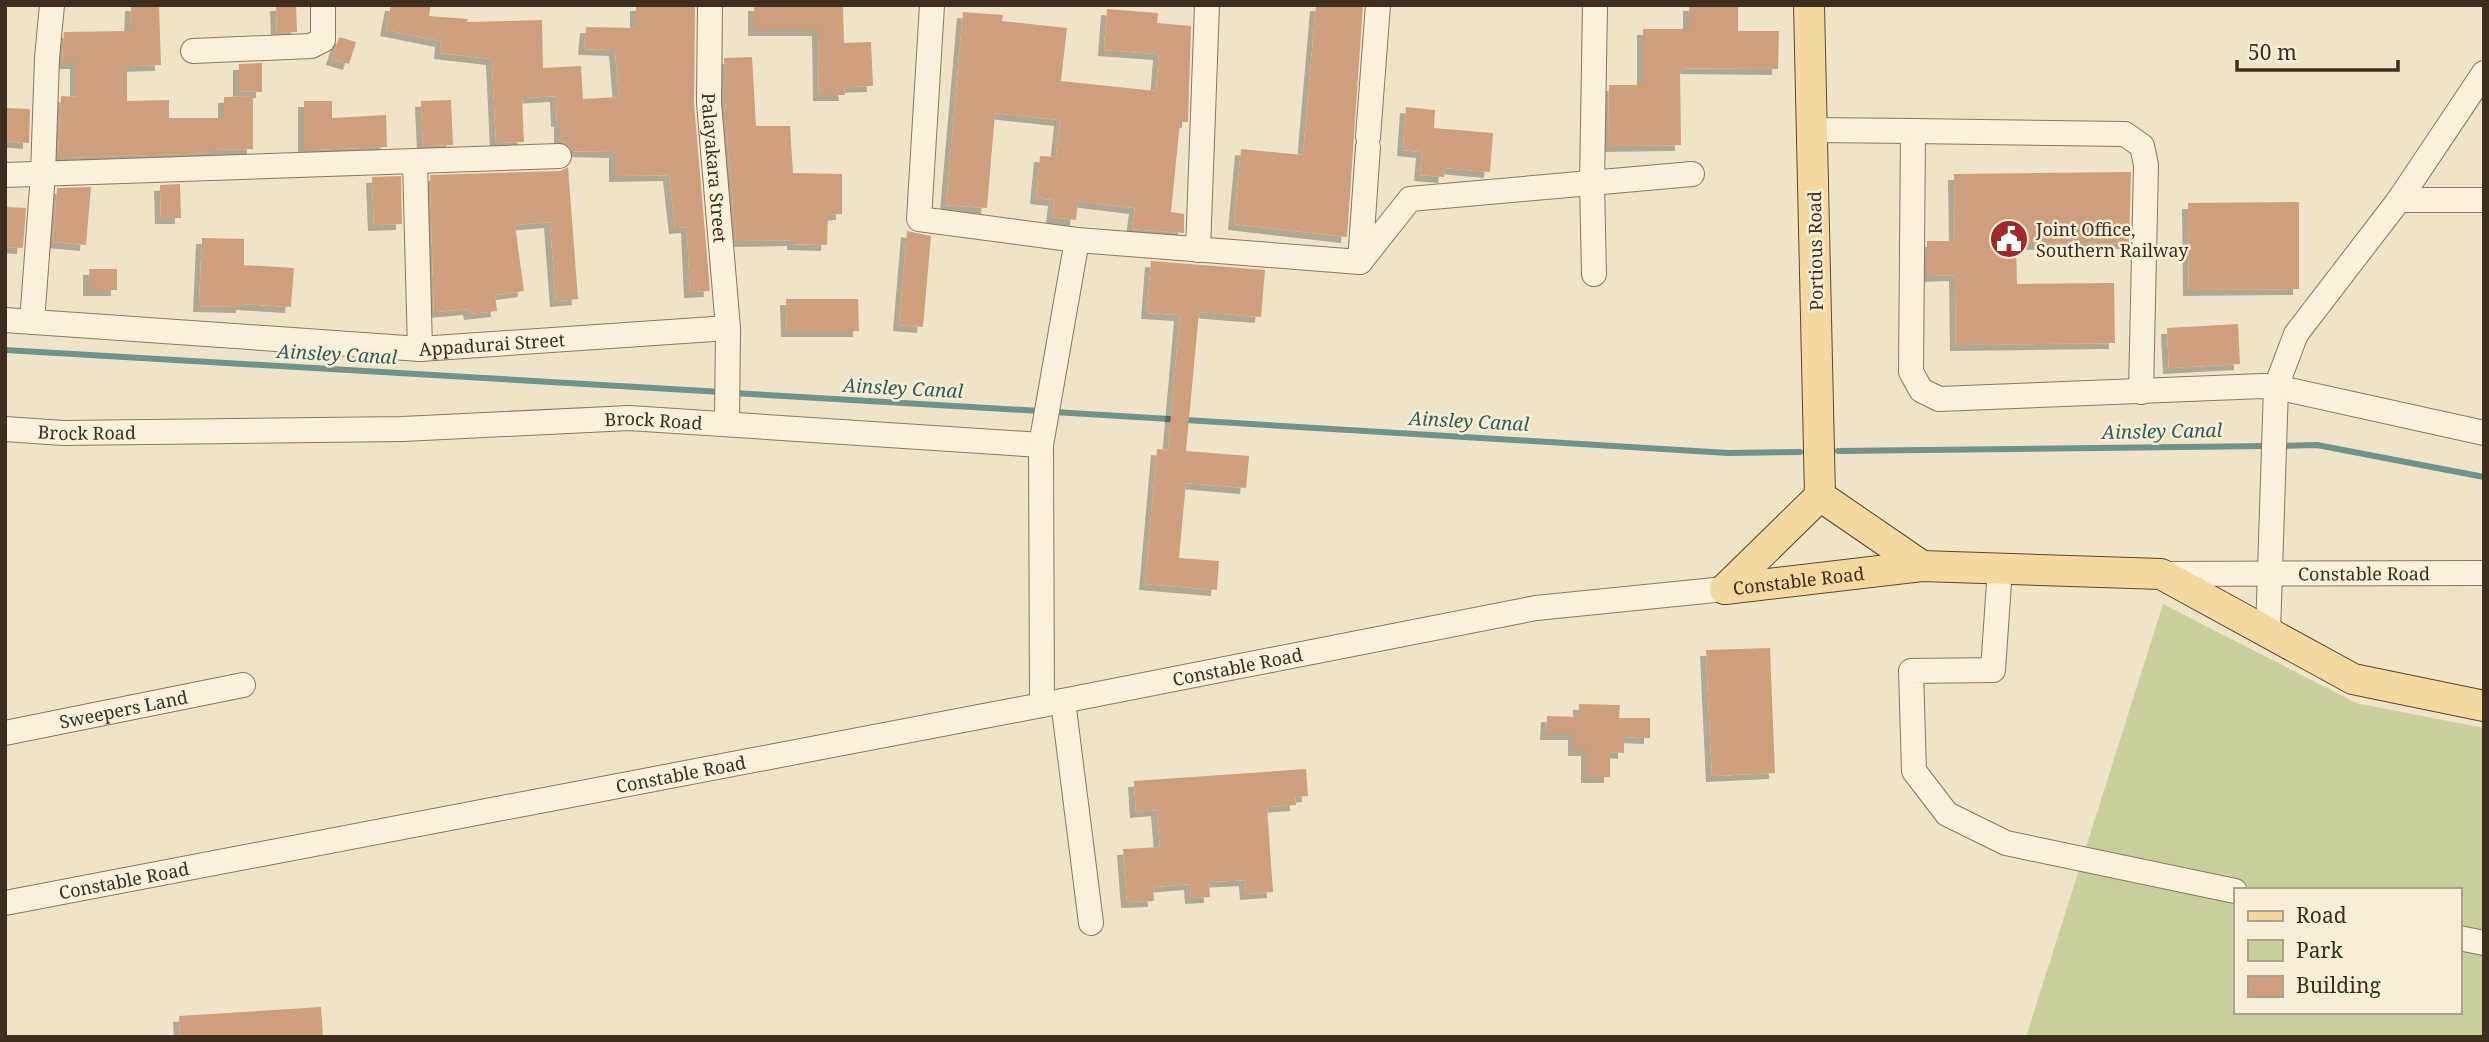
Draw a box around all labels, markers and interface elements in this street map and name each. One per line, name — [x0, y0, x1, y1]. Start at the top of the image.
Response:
scale bar — [2237, 28, 2398, 72]
text: 50 m — [2248, 38, 2297, 66]
street label: Palayakara Street — [697, 93, 733, 244]
street label: Portious Road — [1802, 191, 1828, 311]
place label: Joint Office, Southern Railway — [2035, 217, 2189, 262]
public building icon: Joint Office, Southern Railway — [1988, 218, 2030, 260]
street label: Appadurai Street — [418, 327, 566, 361]
water label: Ainsley Canal — [274, 338, 398, 370]
water label: Ainsley Canal — [840, 372, 964, 404]
water label: Ainsley Canal — [1406, 405, 1530, 437]
street label: Brock Road — [604, 406, 703, 435]
water label: Ainsley Canal — [2100, 417, 2223, 445]
street label: Brock Road — [37, 419, 136, 445]
street label: Constable Road — [1732, 561, 1865, 600]
street label: Constable Road — [2298, 561, 2430, 586]
street label: Constable Road — [1170, 642, 1305, 691]
street label: Sweepers Land — [57, 684, 190, 734]
street label: Constable Road — [614, 750, 748, 798]
street label: Constable Road — [57, 856, 191, 904]
legend — [2234, 888, 2461, 1014]
text: Road — [2296, 901, 2347, 929]
text: Park — [2296, 936, 2343, 964]
text: Building — [2296, 971, 2381, 999]

